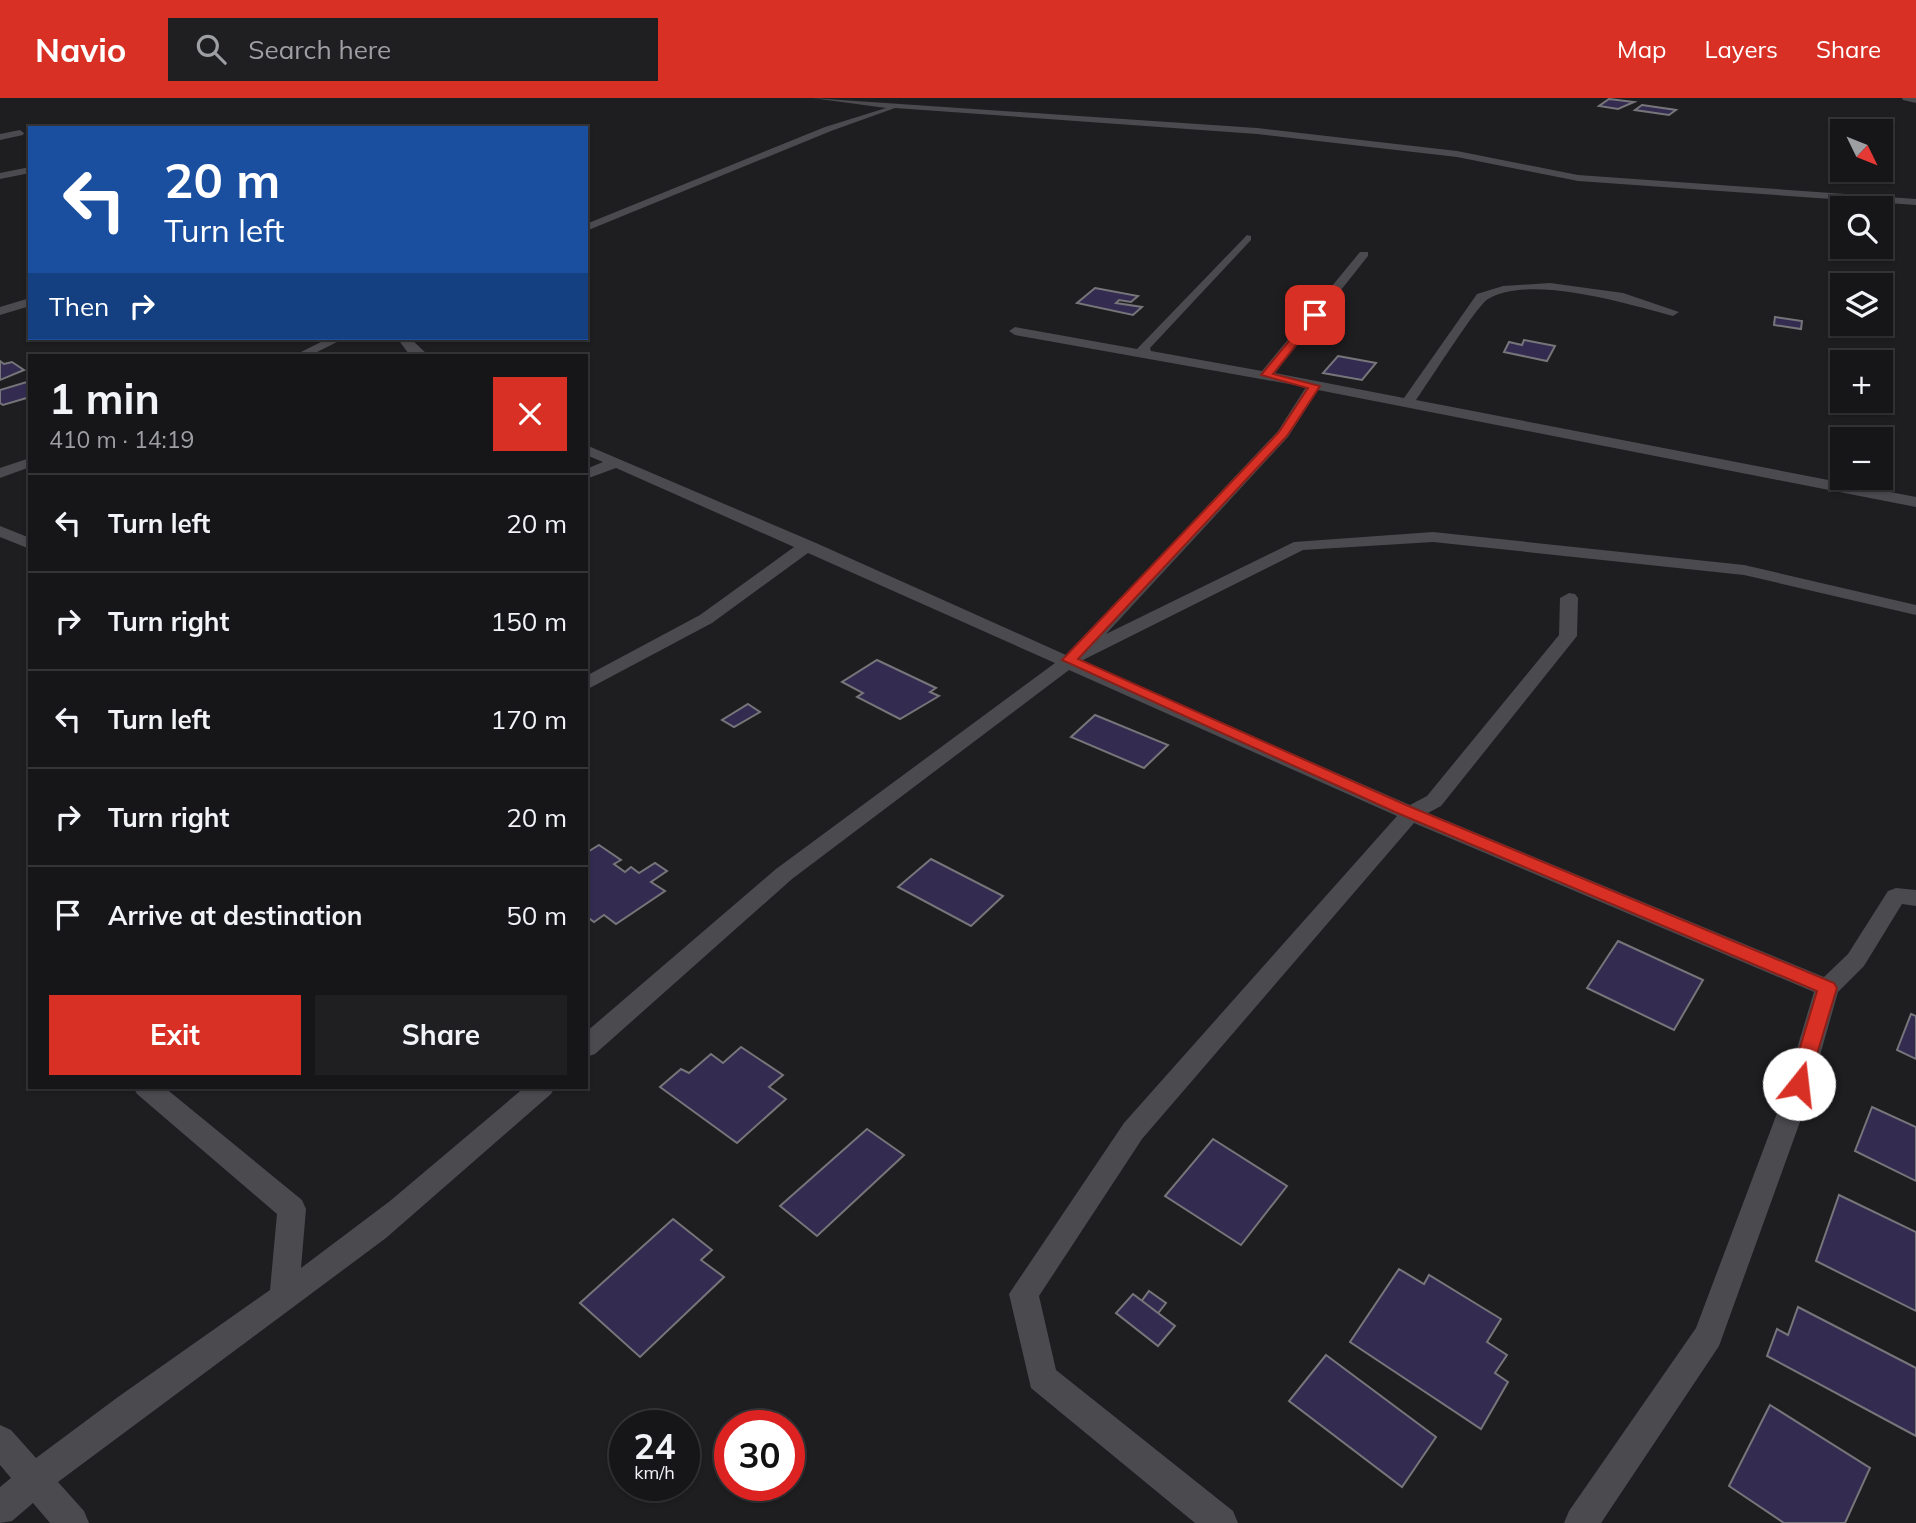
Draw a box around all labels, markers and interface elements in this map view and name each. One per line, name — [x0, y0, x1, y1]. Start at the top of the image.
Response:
search box — [168, 18, 658, 81]
text: Navio — [35, 29, 126, 70]
icon: search — [192, 30, 230, 68]
text: Search here — [248, 33, 391, 66]
text: Map — [1617, 34, 1666, 64]
text: Layers — [1704, 34, 1778, 64]
text: Share — [1816, 34, 1881, 64]
north arrow — [1830, 119, 1894, 182]
map controls — [1830, 119, 1893, 490]
text: 20 m — [164, 149, 280, 210]
icon: left — [49, 154, 140, 245]
button: search — [1830, 196, 1893, 259]
text: Turn left — [164, 210, 284, 250]
button: layers — [1830, 273, 1893, 336]
pin — [1285, 285, 1345, 345]
icon: right — [123, 287, 161, 325]
text: Then — [49, 290, 109, 323]
icon: arrive — [1296, 296, 1334, 334]
button: + — [1830, 350, 1893, 413]
text: 1 min — [49, 372, 160, 425]
button: close — [493, 377, 567, 451]
text: 410 m · 14:19 — [49, 425, 194, 454]
button: − — [1830, 427, 1893, 490]
icon: left — [49, 504, 87, 542]
text: Turn left — [108, 507, 210, 540]
text: 20 m — [506, 507, 567, 540]
icon: right — [49, 602, 87, 640]
text: Turn right — [108, 605, 229, 638]
text: 150 m — [491, 605, 567, 638]
icon: left — [49, 700, 87, 738]
text: Turn left — [108, 703, 210, 736]
text: 170 m — [491, 703, 567, 736]
icon: right — [49, 798, 87, 836]
text: Turn right — [108, 801, 229, 834]
text: 20 m — [506, 801, 567, 834]
icon: arrive — [49, 896, 87, 934]
text: Arrive at destination — [108, 899, 363, 932]
text: 50 m — [506, 899, 567, 932]
button: Exit — [49, 995, 301, 1075]
button: Share — [315, 995, 567, 1075]
position arrow — [1762, 1047, 1836, 1121]
speed limit sign: 30 — [714, 1410, 805, 1501]
text: 24 — [633, 1424, 676, 1468]
text: km/h — [634, 1461, 675, 1484]

